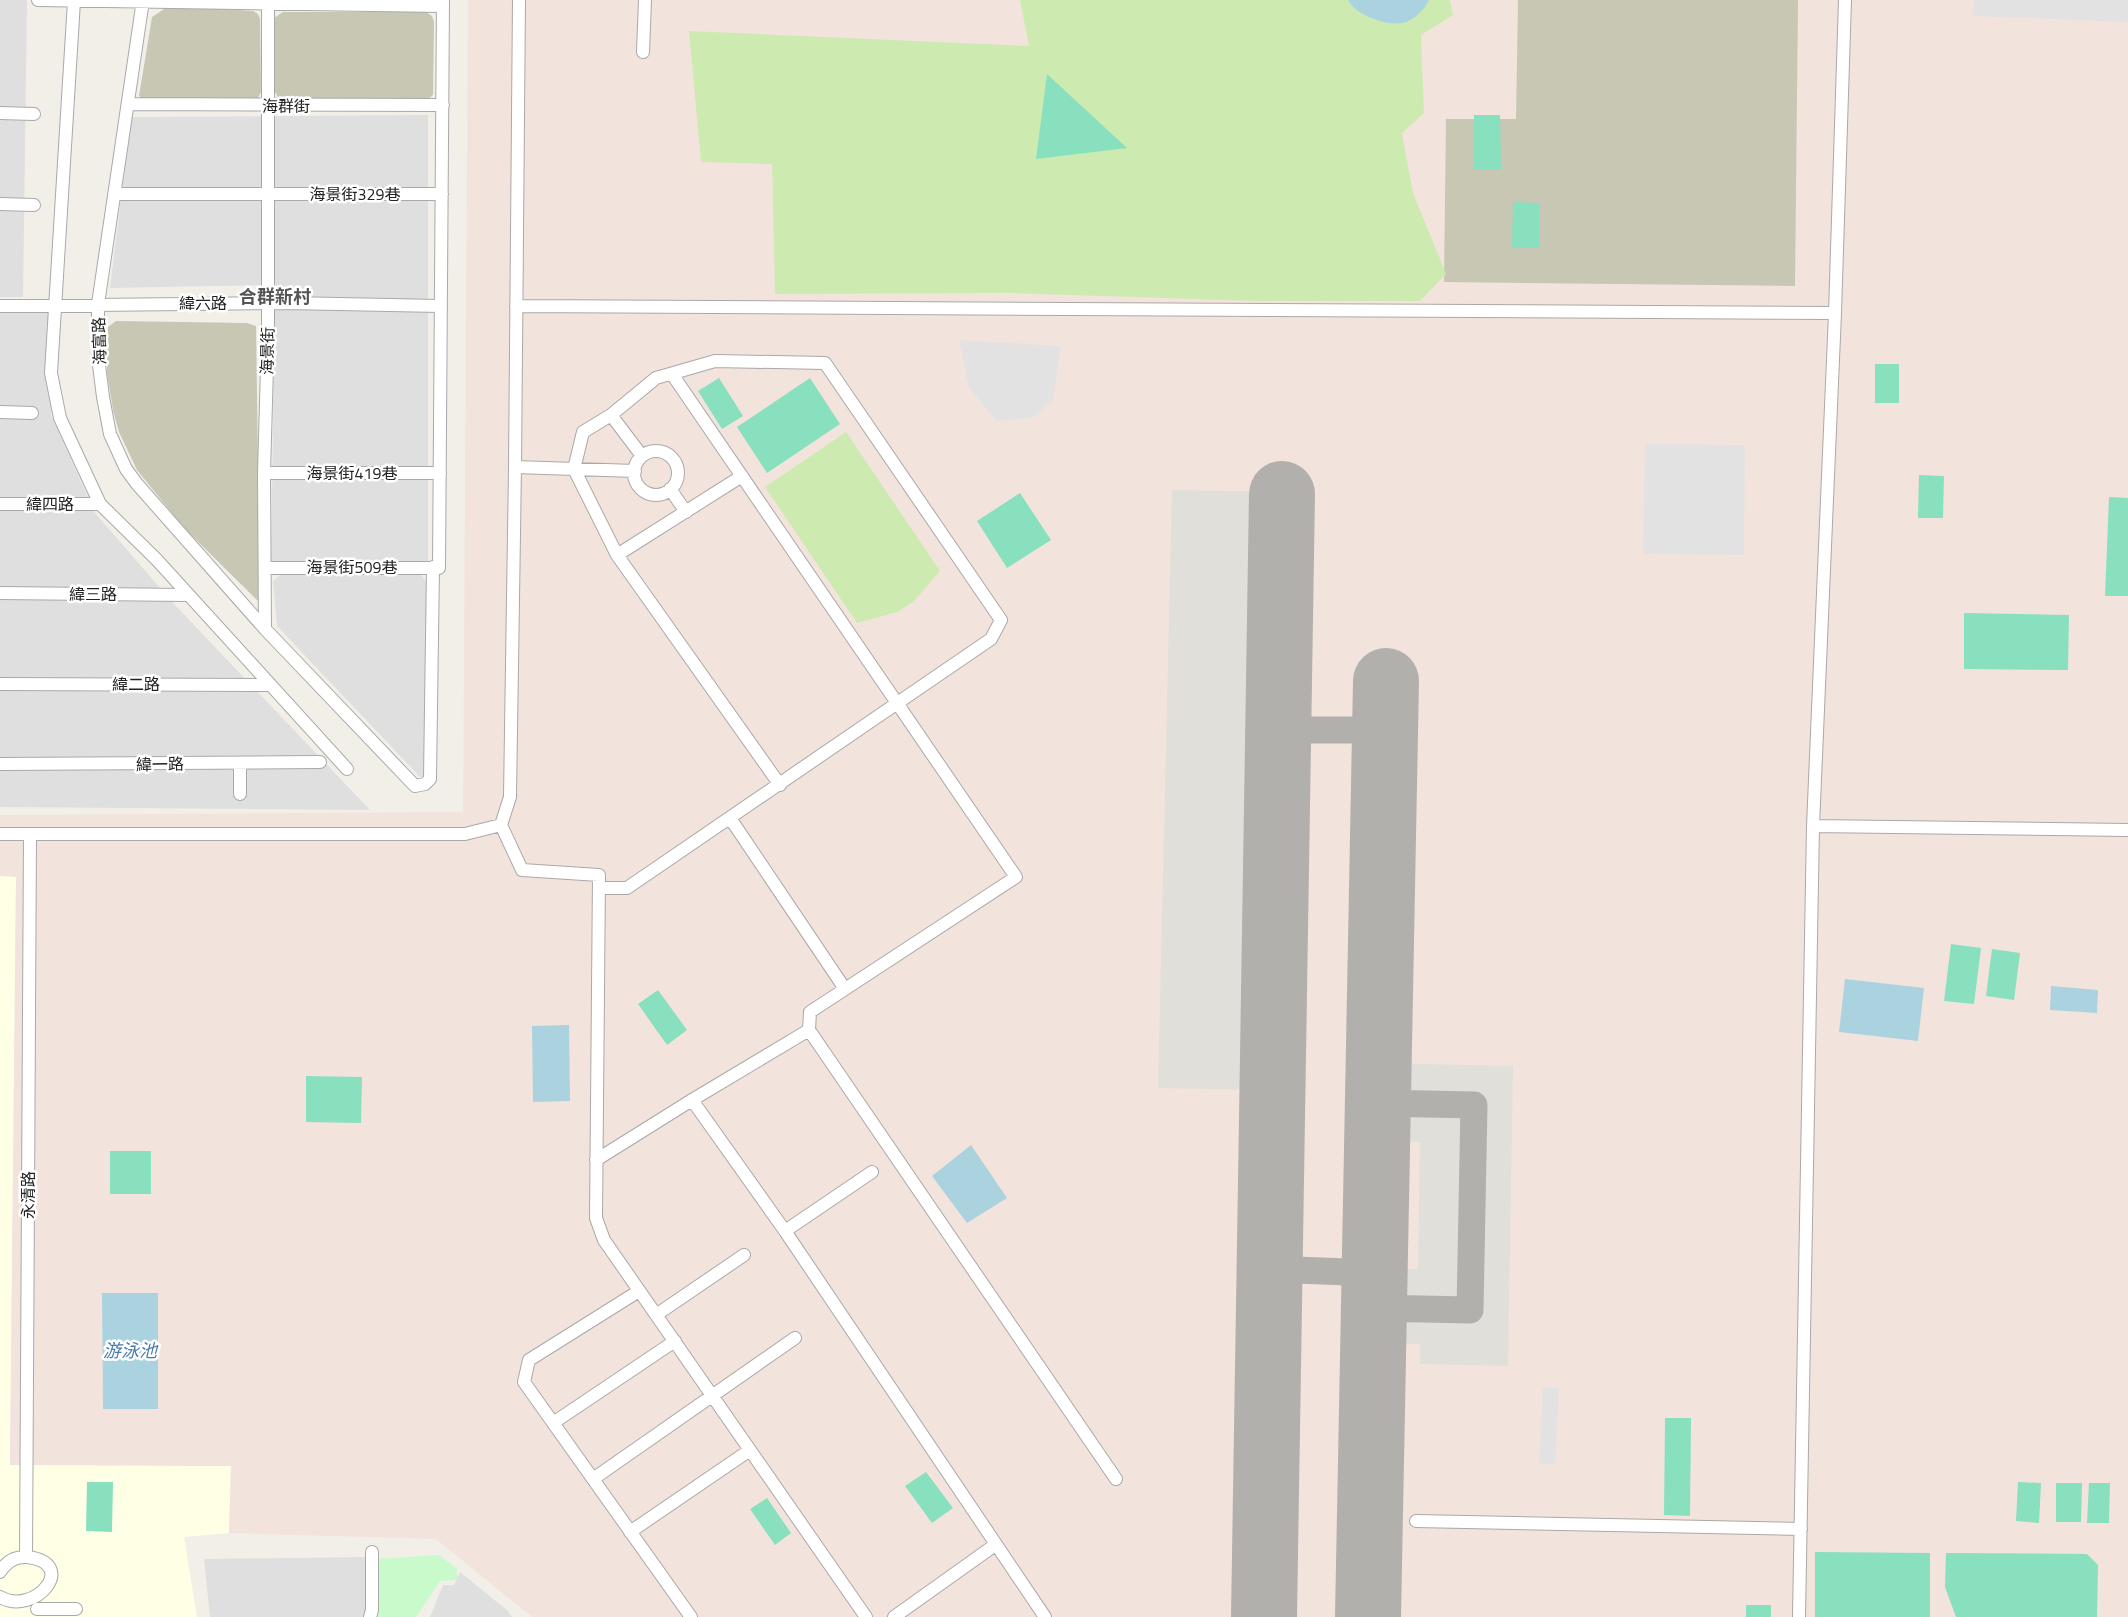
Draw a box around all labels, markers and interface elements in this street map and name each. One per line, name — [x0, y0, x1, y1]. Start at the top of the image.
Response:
street label: 海群街 — [262, 94, 310, 118]
street label: 海景街329巷 — [310, 182, 400, 206]
district label: 合群新村 — [239, 283, 311, 310]
street label: 緯六路 — [179, 291, 227, 315]
street label: 海富路 — [86, 317, 112, 365]
street label: 海景街 — [255, 327, 279, 375]
street label: 海景街419巷 — [307, 461, 397, 485]
street label: 緯四路 — [26, 492, 74, 516]
street label: 海景街509巷 — [307, 555, 397, 579]
street label: 緯三路 — [69, 582, 117, 606]
street label: 緯二路 — [112, 672, 160, 696]
street label: 緯一路 — [136, 752, 184, 776]
street label: 永清路 — [16, 1171, 40, 1219]
water label: 游泳池 — [103, 1337, 159, 1364]

